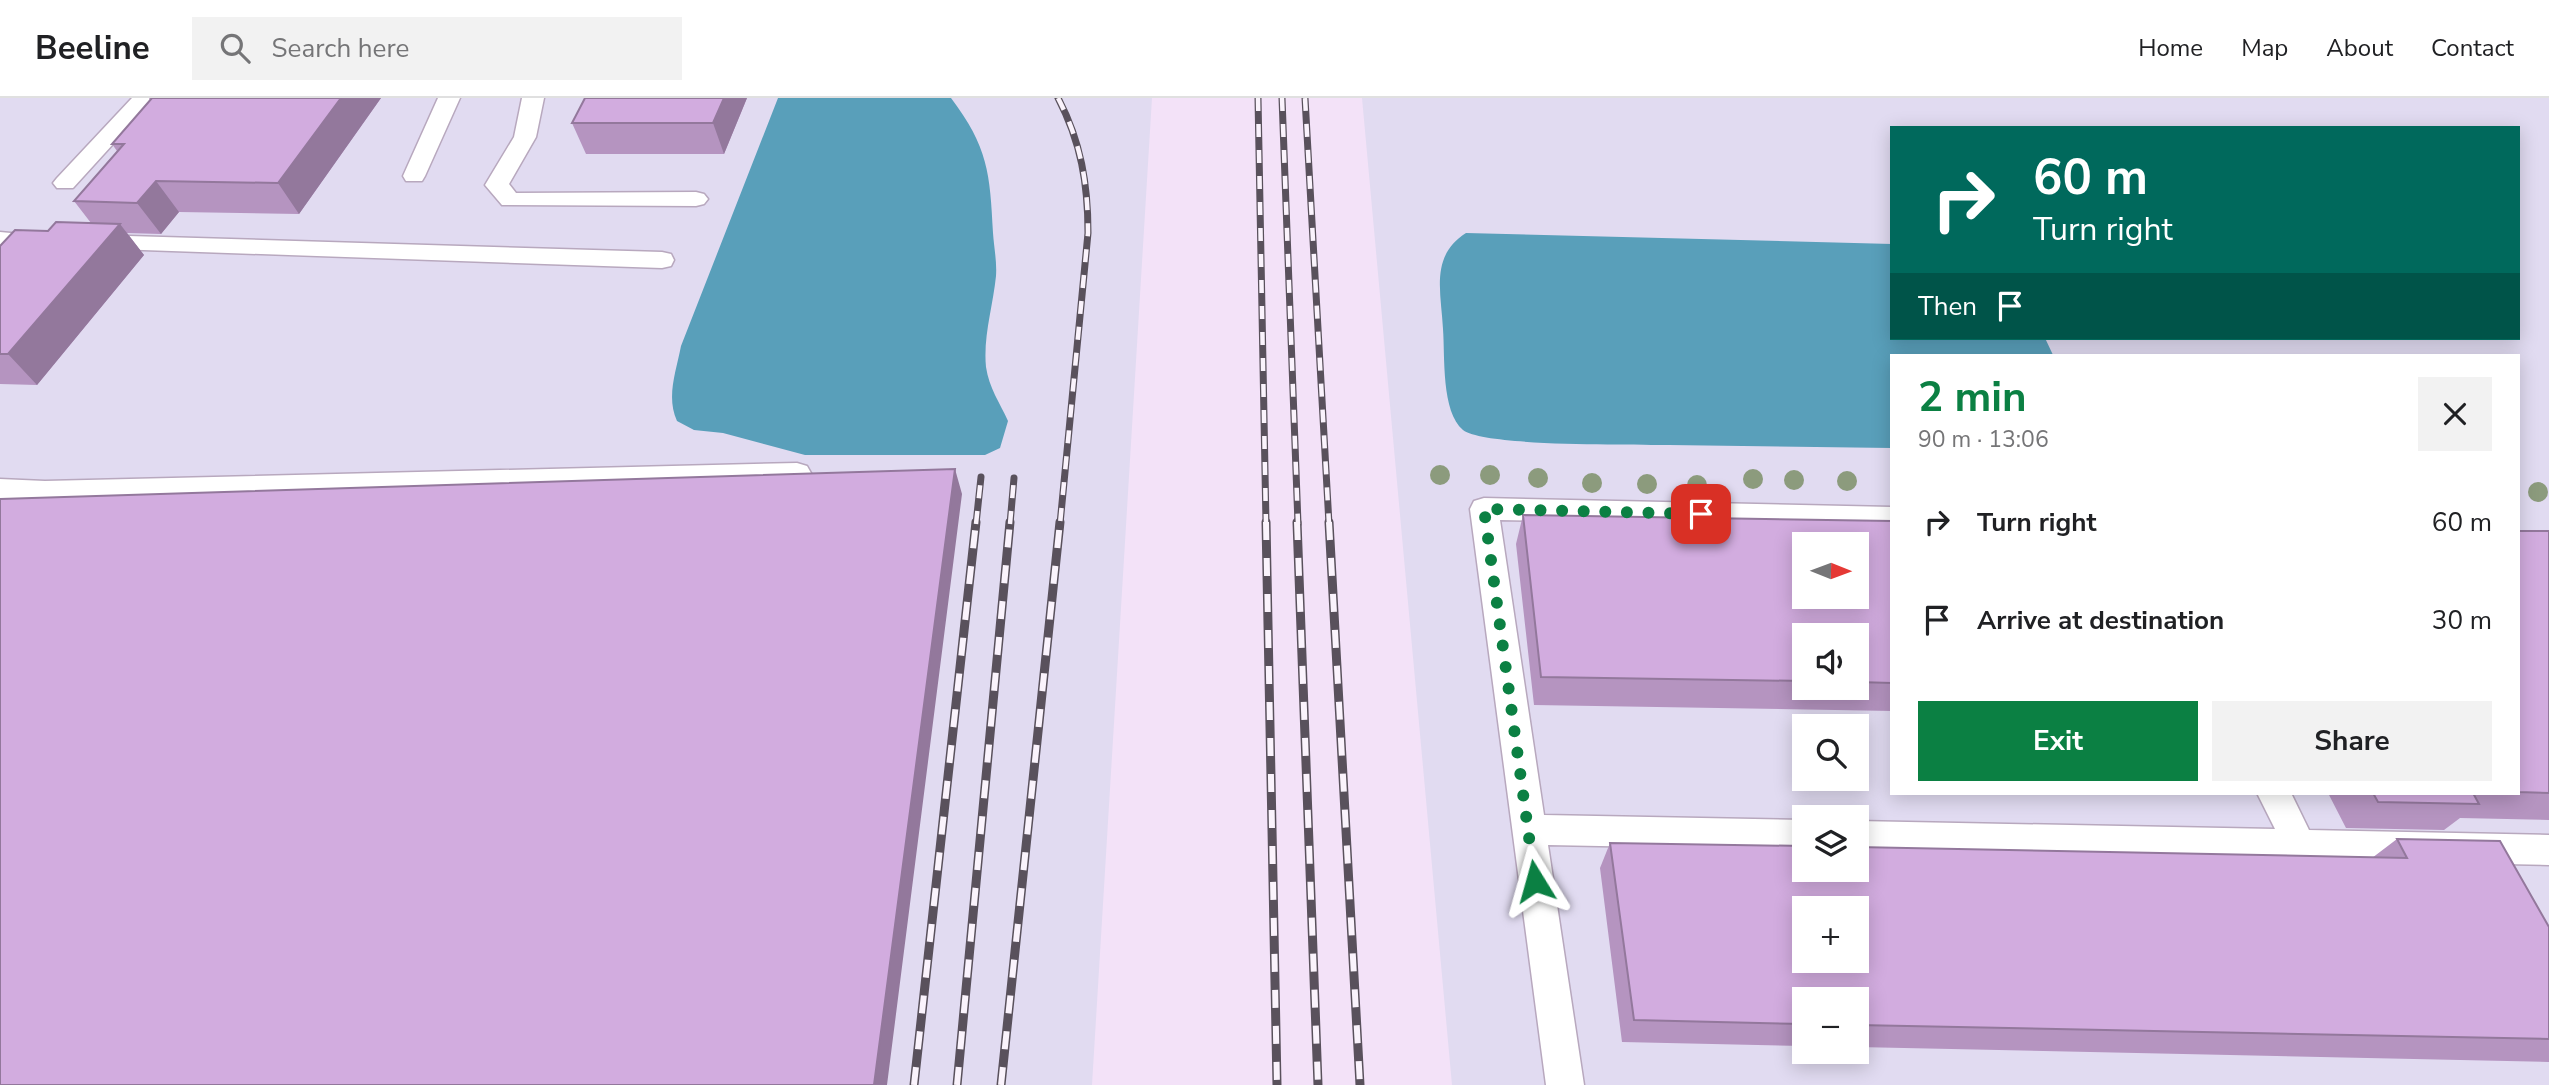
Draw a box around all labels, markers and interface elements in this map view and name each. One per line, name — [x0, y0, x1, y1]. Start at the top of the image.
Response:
search box — [192, 17, 682, 80]
text: Beeline — [35, 26, 150, 71]
icon: search — [216, 29, 254, 67]
text: Search here — [272, 31, 409, 66]
text: Home — [2138, 32, 2203, 64]
text: Map — [2241, 32, 2288, 64]
text: About — [2326, 32, 2393, 64]
text: Contact — [2431, 32, 2514, 64]
text: 60 m — [2033, 144, 2148, 211]
icon: right — [1918, 154, 2009, 245]
text: Turn right — [2033, 208, 2173, 251]
icon: arrive — [1991, 287, 2029, 325]
text: Then — [1918, 289, 1977, 324]
text: 2 min — [1918, 369, 2027, 426]
button: close — [2418, 377, 2492, 451]
text: 90 m · 13:06 — [1918, 424, 2049, 455]
pin — [1671, 484, 1731, 544]
icon: arrive — [1682, 495, 1720, 533]
icon: right — [1918, 503, 1956, 541]
text: Turn right — [1977, 505, 2096, 540]
text: 60 m — [2432, 505, 2492, 540]
north arrow — [1792, 532, 1869, 609]
map controls — [1792, 532, 1869, 1064]
icon: arrive — [1918, 601, 1956, 639]
text: Arrive at destination — [1977, 603, 2224, 638]
text: 30 m — [2432, 603, 2492, 638]
button: sound — [1792, 623, 1869, 700]
button: Exit — [1918, 701, 2198, 781]
button: Share — [2212, 701, 2492, 781]
button: search — [1792, 714, 1869, 791]
button: layers — [1792, 805, 1869, 882]
position arrow — [1498, 844, 1572, 918]
button: + — [1792, 896, 1869, 973]
button: − — [1792, 987, 1869, 1064]

